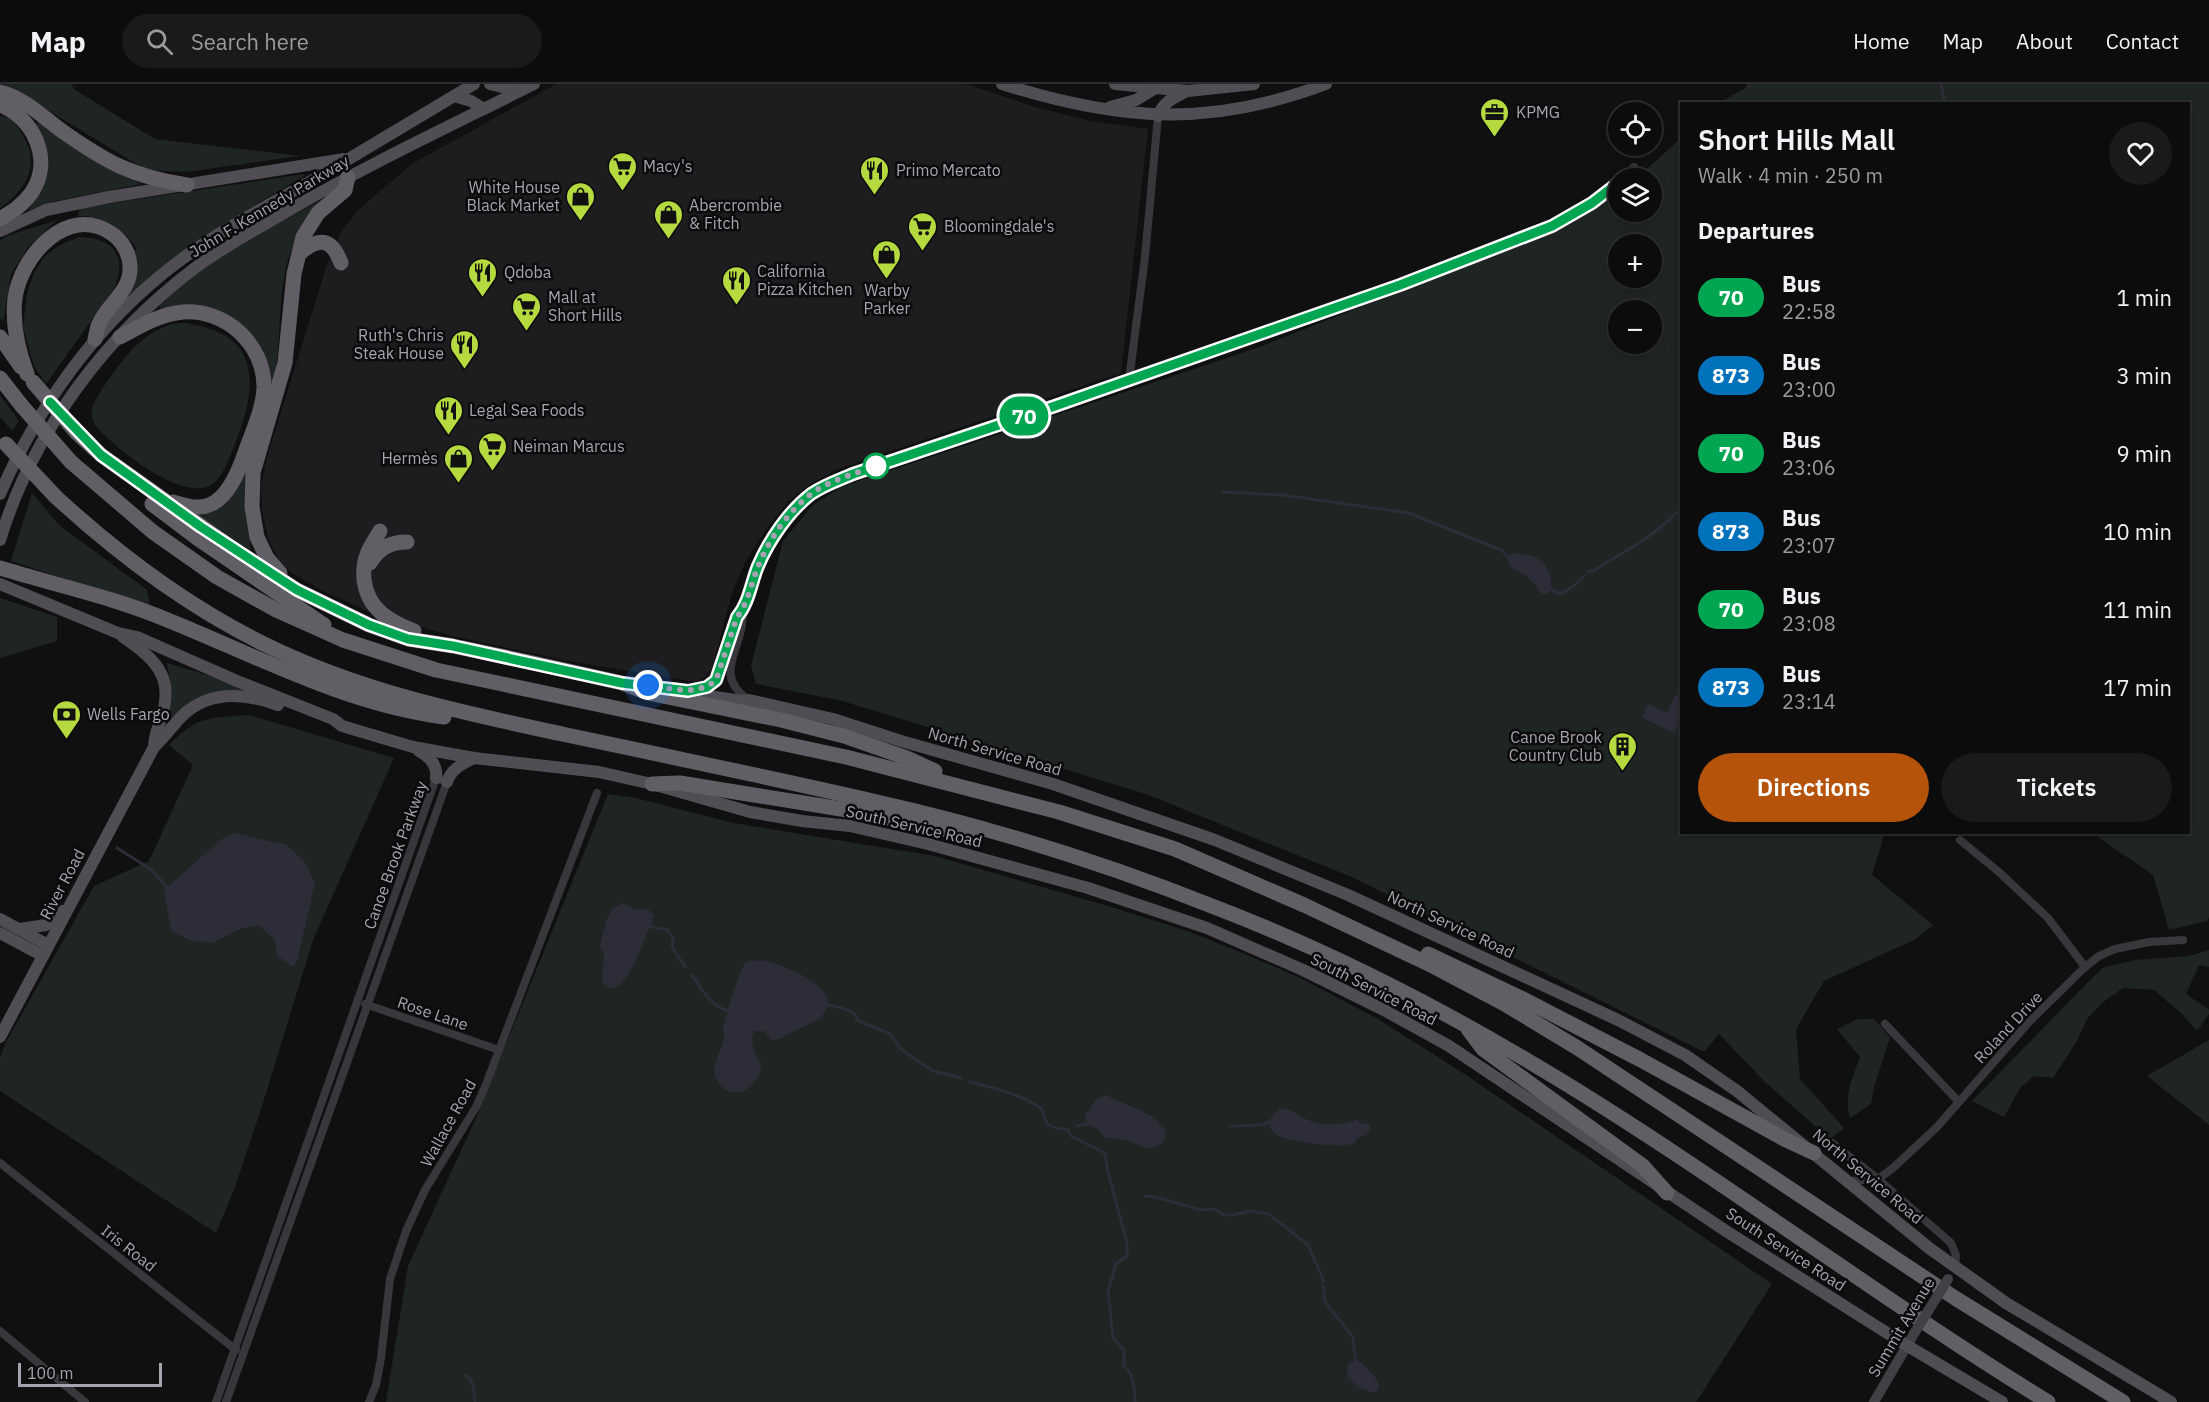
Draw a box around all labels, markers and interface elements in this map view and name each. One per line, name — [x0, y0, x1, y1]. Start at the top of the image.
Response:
search box — [122, 14, 542, 68]
text: Map — [30, 23, 86, 60]
icon: search — [143, 25, 176, 58]
text: Search here — [191, 27, 309, 56]
text: Home — [1853, 27, 1910, 55]
text: Map — [1943, 27, 1983, 55]
text: About — [2016, 27, 2073, 55]
text: Contact — [2106, 27, 2179, 55]
office icon: KPMG — [1479, 96, 1511, 138]
place label: KPMG — [1516, 102, 1560, 122]
map controls — [1608, 102, 1662, 354]
button: locate — [1608, 102, 1662, 156]
text: Short Hills Mall — [1698, 121, 1895, 158]
button: heart — [2109, 122, 2172, 185]
street label: John F. Kennedy Parkway — [186, 150, 352, 262]
supermarket icon: Macy's — [606, 150, 638, 192]
restaurant icon: Primo Mercato — [859, 154, 891, 196]
place label: Macy's — [643, 156, 693, 176]
place label: Primo Mercato — [896, 160, 1001, 180]
text: Walk · 4 min · 250 m — [1698, 162, 1883, 189]
button: layers — [1608, 168, 1662, 222]
place label: White House Black Market — [466, 177, 560, 215]
shop icon: White House Black Market — [565, 180, 597, 222]
place label: Abercrombie & Fitch — [689, 195, 782, 233]
shop icon: Abercrombie & Fitch — [652, 198, 684, 240]
supermarket icon: Bloomingdale's — [907, 210, 939, 252]
place label: Bloomingdale's — [944, 216, 1054, 236]
text: Departures — [1698, 216, 1814, 245]
button: + — [1608, 234, 1662, 288]
shop icon: Warby Parker — [871, 238, 903, 280]
restaurant icon: Qdoba — [467, 256, 499, 298]
place label: California Pizza Kitchen — [757, 261, 853, 299]
place label: Qdoba — [504, 262, 552, 282]
restaurant icon: California Pizza Kitchen — [720, 264, 752, 306]
text: Bus — [1782, 269, 1821, 298]
place label: Warby Parker — [864, 280, 911, 318]
text: 70 — [1718, 283, 1744, 311]
text: 1 min — [2116, 283, 2172, 312]
place label: Mall at Short Hills — [548, 287, 622, 325]
supermarket icon: Mall at Short Hills — [511, 290, 543, 332]
text: 22:58 — [1782, 298, 1836, 325]
button: − — [1608, 300, 1662, 354]
place label: Ruth's Chris Steak House — [354, 325, 444, 363]
restaurant icon: Ruth's Chris Steak House — [449, 328, 481, 370]
text: Bus — [1782, 347, 1821, 376]
text: 873 — [1712, 361, 1750, 389]
text: 3 min — [2116, 361, 2172, 390]
text: 23:00 — [1782, 376, 1836, 403]
restaurant icon: Legal Sea Foods — [432, 394, 464, 436]
line badge: 70 — [997, 396, 1051, 436]
place label: Legal Sea Foods — [469, 400, 585, 420]
text: 70 — [1011, 402, 1037, 430]
text: Bus — [1782, 425, 1821, 454]
supermarket icon: Neiman Marcus — [476, 430, 508, 472]
place label: Neiman Marcus — [513, 436, 625, 456]
text: 70 — [1718, 439, 1744, 467]
text: 9 min — [2116, 439, 2172, 468]
shop icon: Hermès — [443, 442, 475, 484]
place label: Hermès — [381, 448, 438, 468]
unlabelled marker — [863, 453, 889, 479]
text: 23:06 — [1782, 454, 1836, 481]
text: Bus — [1782, 503, 1821, 532]
text: 873 — [1712, 517, 1750, 545]
text: 10 min — [2103, 517, 2172, 546]
text: 23:07 — [1782, 532, 1836, 559]
text: Bus — [1782, 581, 1821, 610]
text: 70 — [1718, 595, 1744, 623]
text: 11 min — [2103, 595, 2172, 624]
text: 23:08 — [1782, 610, 1836, 637]
text: Bus — [1782, 659, 1821, 688]
your location — [633, 670, 663, 700]
text: 873 — [1712, 673, 1750, 701]
text: 17 min — [2103, 673, 2172, 702]
text: 23:14 — [1782, 688, 1836, 715]
bank icon: Wells Fargo — [50, 698, 82, 740]
place label: Wells Fargo — [87, 704, 170, 724]
street label: North Service Road — [926, 722, 1064, 780]
place label: Canoe Brook Country Club — [1509, 727, 1603, 765]
building icon: Canoe Brook Country Club — [1607, 730, 1639, 772]
button: Directions — [1698, 753, 1929, 822]
button: Tickets — [1941, 753, 2172, 822]
street label: Canoe Brook Parkway — [359, 778, 431, 932]
street label: South Service Road — [844, 801, 984, 851]
street label: River Road — [35, 845, 89, 923]
street label: North Service Road — [1384, 886, 1518, 962]
street label: South Service Road — [1307, 949, 1441, 1029]
street label: Roland Drive — [1970, 987, 2047, 1067]
street label: Rose Lane — [395, 992, 471, 1035]
street label: Wallace Road — [416, 1076, 480, 1170]
street label: North Service Road — [1809, 1124, 1927, 1228]
street label: South Service Road — [1722, 1203, 1850, 1295]
street label: Iris Road — [97, 1220, 161, 1276]
street label: Summit Avenue — [1863, 1273, 1939, 1381]
scale bar — [18, 1360, 162, 1388]
text: 100 m — [27, 1363, 74, 1383]

